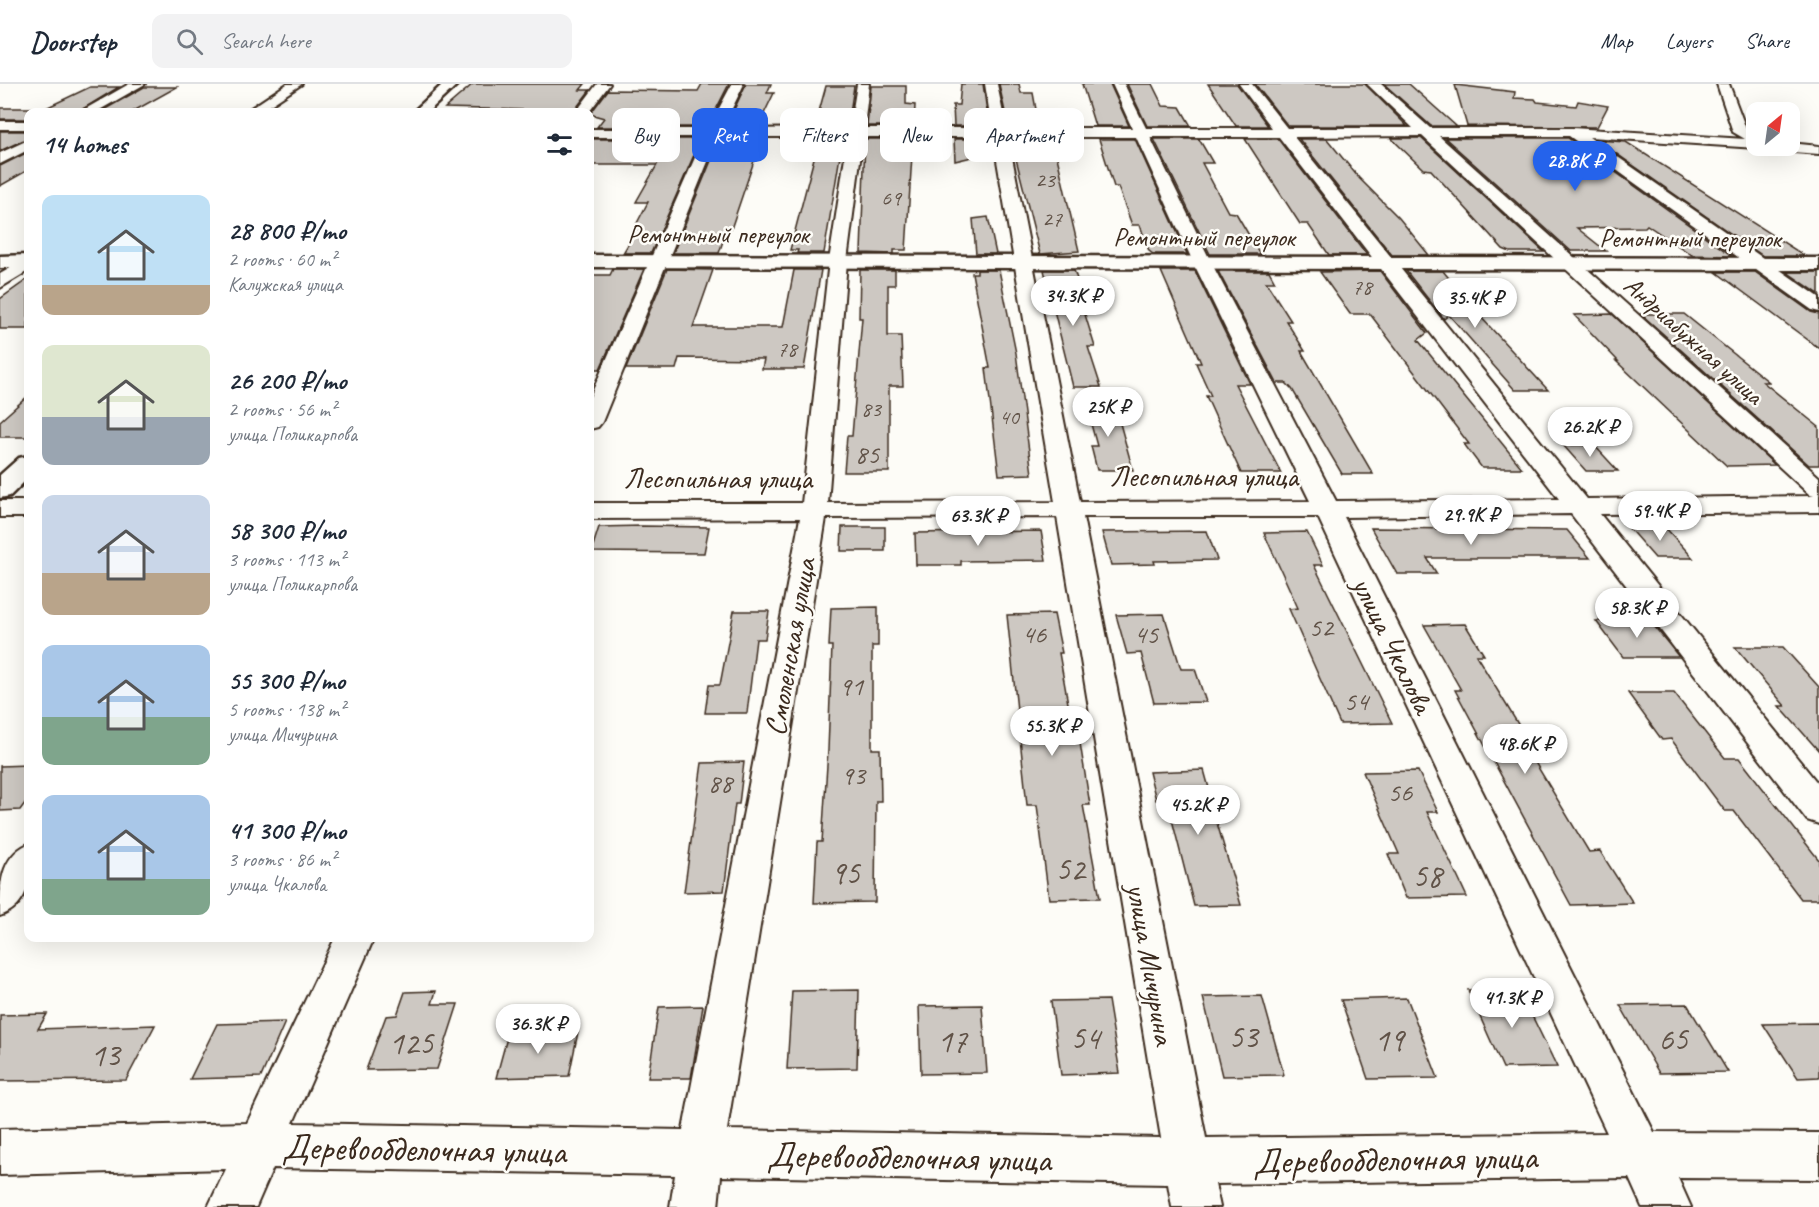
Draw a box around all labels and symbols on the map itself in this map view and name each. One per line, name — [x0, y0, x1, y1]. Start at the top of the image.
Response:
north arrow — [1746, 102, 1800, 156]
pin: 28.8K ₽ — [1520, 141, 1630, 192]
house number: 23 — [1035, 166, 1057, 194]
house number: 69 — [881, 184, 903, 212]
house number: 27 — [1042, 205, 1063, 233]
street label: Ремонтный переулок — [627, 218, 811, 251]
street label: Ремонтный переулок — [1113, 221, 1297, 254]
street label: Ремонтный переулок — [1599, 222, 1783, 255]
street label: Андриабужная улица — [1617, 269, 1771, 413]
house number: 78 — [1352, 273, 1374, 301]
pin: 34.3K ₽ — [1018, 276, 1128, 327]
pin: 35.4K ₽ — [1420, 278, 1530, 329]
house number: 78 — [777, 335, 799, 363]
pin: 25K ₽ — [1066, 387, 1150, 438]
house number: 83 — [861, 395, 883, 423]
house number: 40 — [999, 403, 1021, 431]
pin: 26.2K ₽ — [1535, 407, 1645, 458]
house number: 85 — [855, 437, 881, 471]
street label: Лесопильная улица — [1110, 457, 1300, 495]
street label: Лесопильная улица — [624, 459, 814, 497]
pin: 59.4K ₽ — [1605, 491, 1715, 542]
pin: 29.9K ₽ — [1416, 495, 1526, 546]
pin: 63.3K ₽ — [923, 496, 1033, 547]
street label: Смоленская улица — [756, 554, 825, 739]
street label: улица Чкалова — [1343, 569, 1444, 722]
pin: 58.3K ₽ — [1582, 588, 1692, 639]
house number: 52 — [1309, 610, 1335, 644]
house number: 46 — [1022, 617, 1047, 651]
house number: 45 — [1134, 617, 1160, 651]
house number: 91 — [839, 669, 865, 703]
house number: 54 — [1344, 684, 1371, 718]
pin: 55.3K ₽ — [997, 706, 1107, 757]
pin: 48.6K ₽ — [1470, 724, 1580, 775]
house number: 93 — [841, 758, 867, 792]
house number: 88 — [708, 766, 735, 800]
house number: 56 — [1388, 775, 1413, 809]
pin: 45.2K ₽ — [1143, 785, 1253, 836]
house number: 52 — [1055, 848, 1088, 890]
house number: 95 — [830, 852, 862, 894]
house number: 58 — [1412, 855, 1445, 897]
street label: улица Мичурина — [1118, 878, 1184, 1049]
pin: 41.3K ₽ — [1457, 978, 1567, 1029]
pin: 36.3K ₽ — [483, 1004, 593, 1055]
house number: 53 — [1228, 1016, 1260, 1058]
house number: 54 — [1070, 1017, 1103, 1059]
house number: 65 — [1658, 1018, 1690, 1060]
house number: 19 — [1374, 1019, 1407, 1061]
house number: 17 — [937, 1020, 969, 1062]
house number: 125 — [389, 1022, 435, 1064]
house number: 13 — [90, 1034, 122, 1076]
street label: Деревообделочная улица — [282, 1124, 569, 1175]
street label: Деревообделочная улица — [767, 1132, 1054, 1183]
street label: Деревообделочная улица — [1253, 1133, 1540, 1184]

